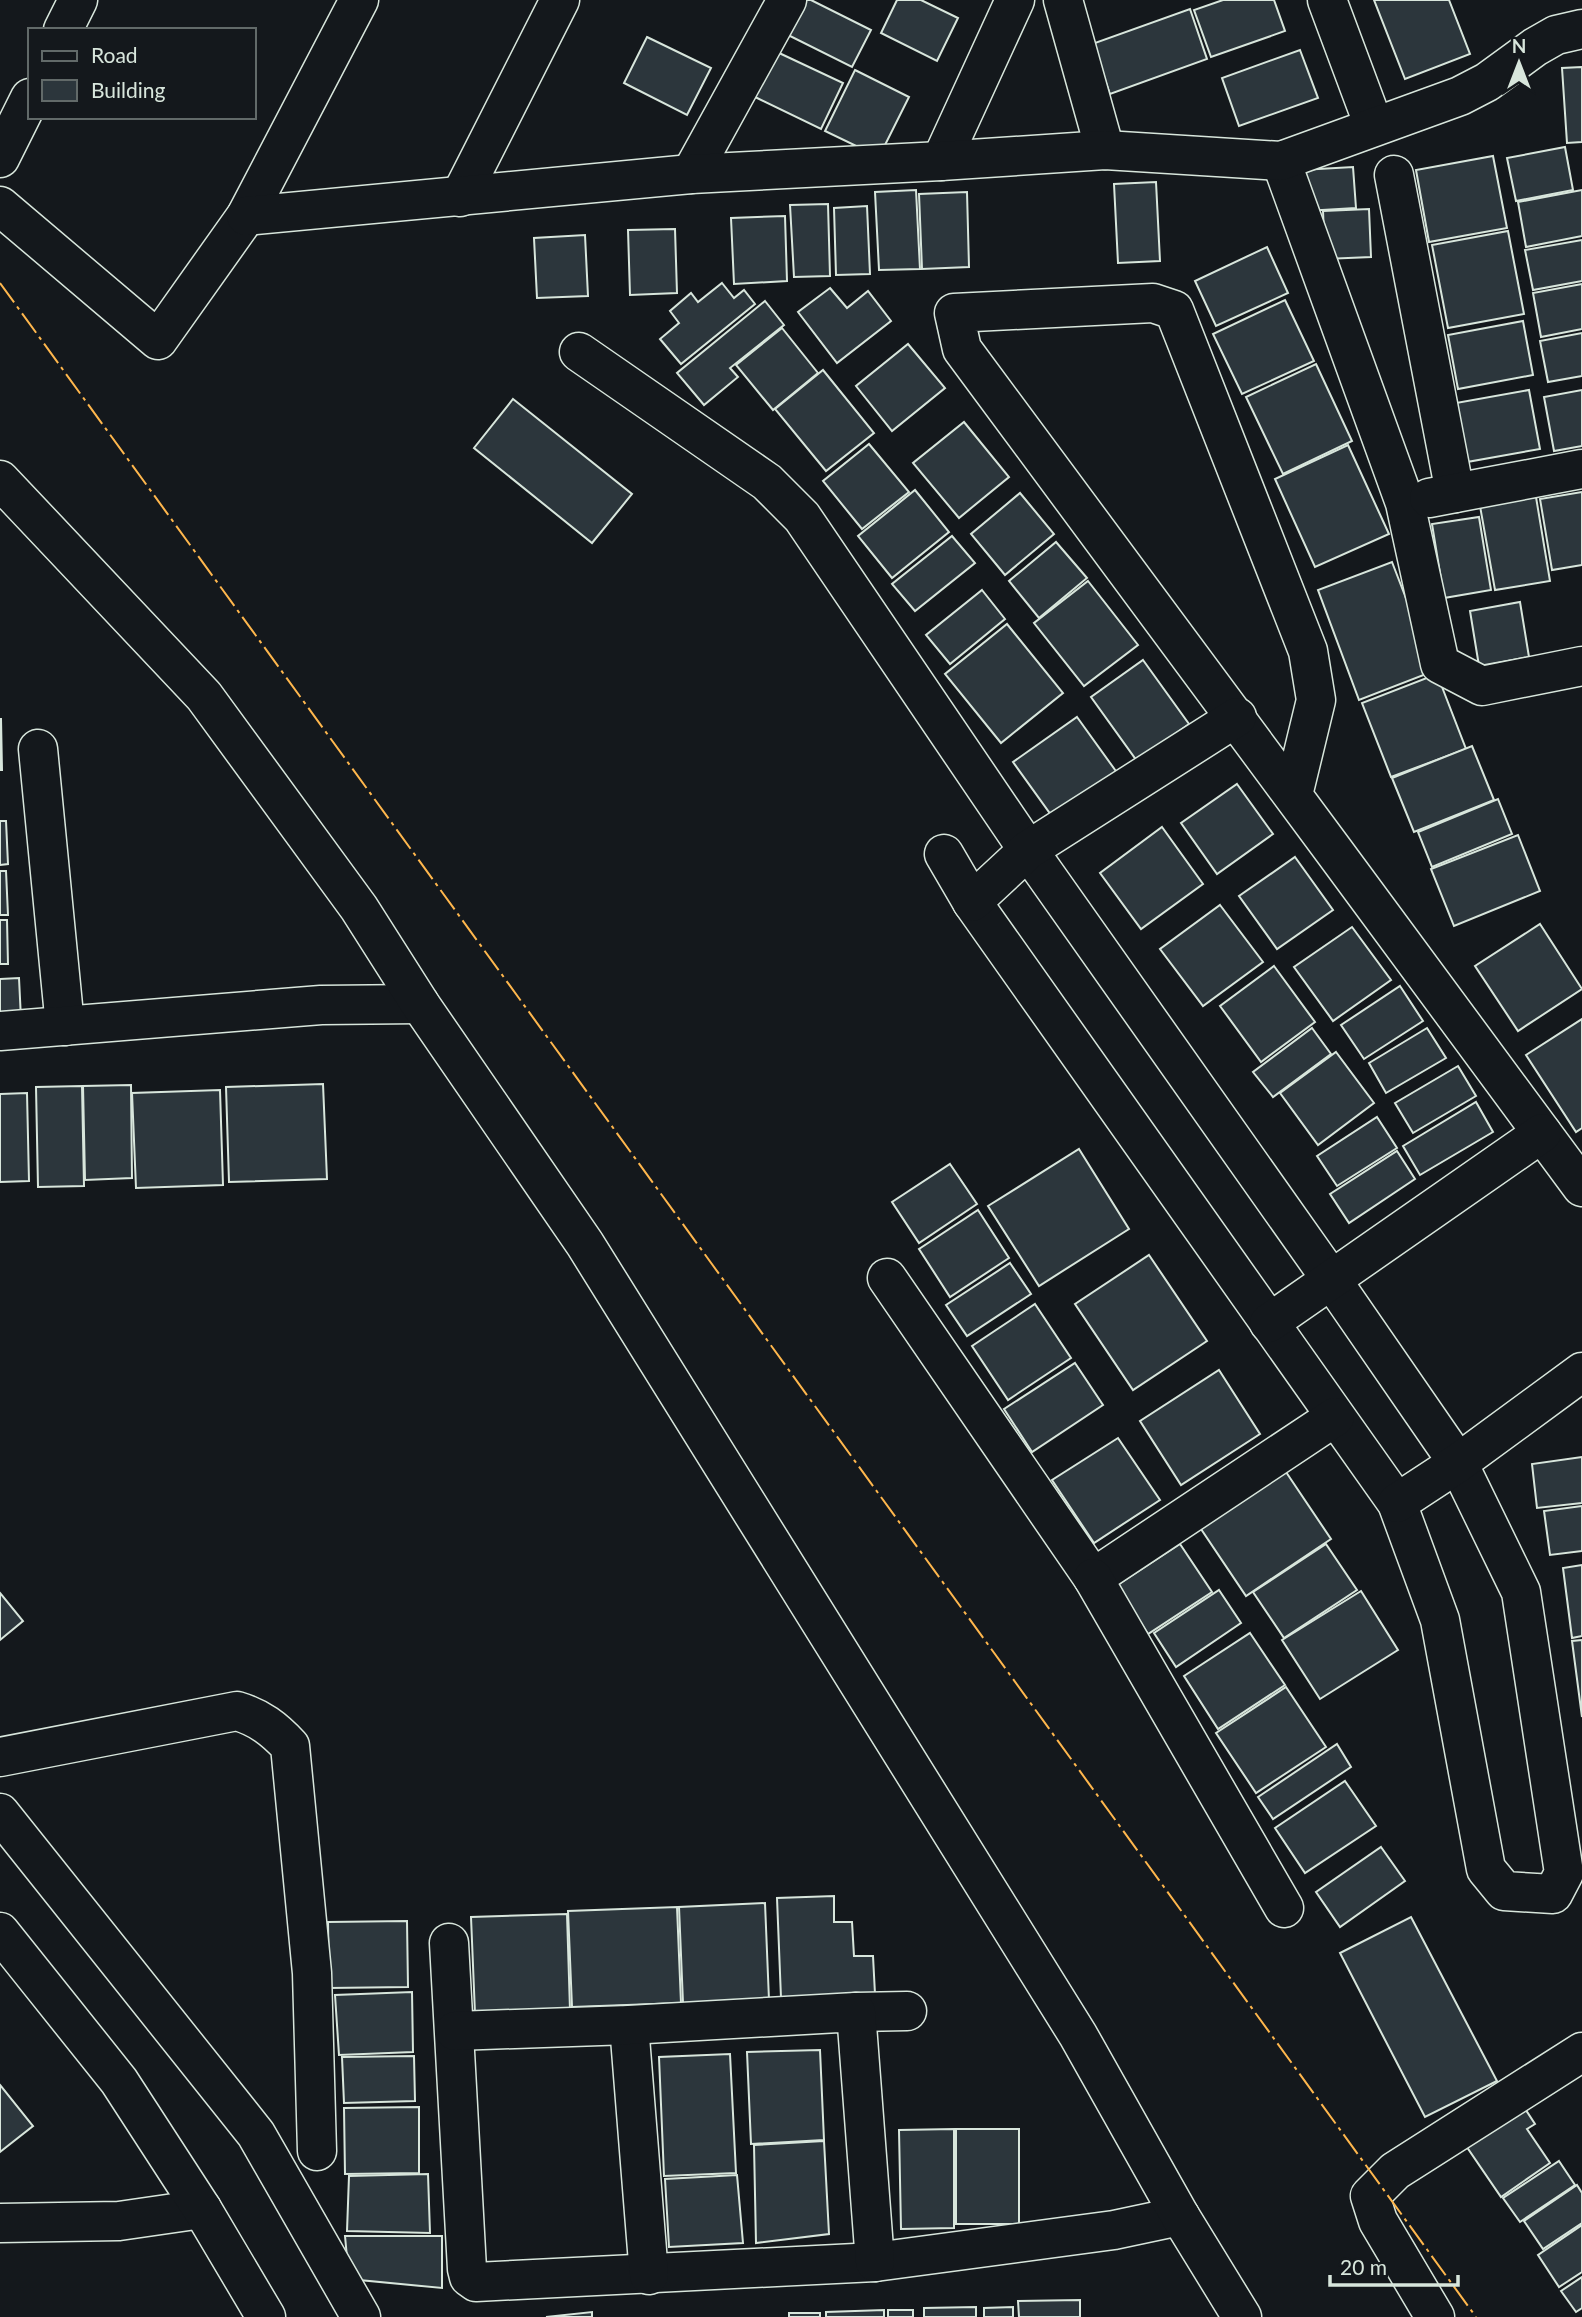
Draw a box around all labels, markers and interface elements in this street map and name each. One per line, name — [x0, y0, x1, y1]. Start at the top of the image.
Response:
legend — [28, 28, 256, 119]
north arrow — [1484, 28, 1554, 98]
text: N — [1512, 34, 1526, 57]
text: Road — [91, 42, 138, 67]
text: Building — [91, 77, 166, 102]
scale bar — [1330, 2244, 1458, 2288]
text: 20 m — [1340, 2254, 1387, 2279]

